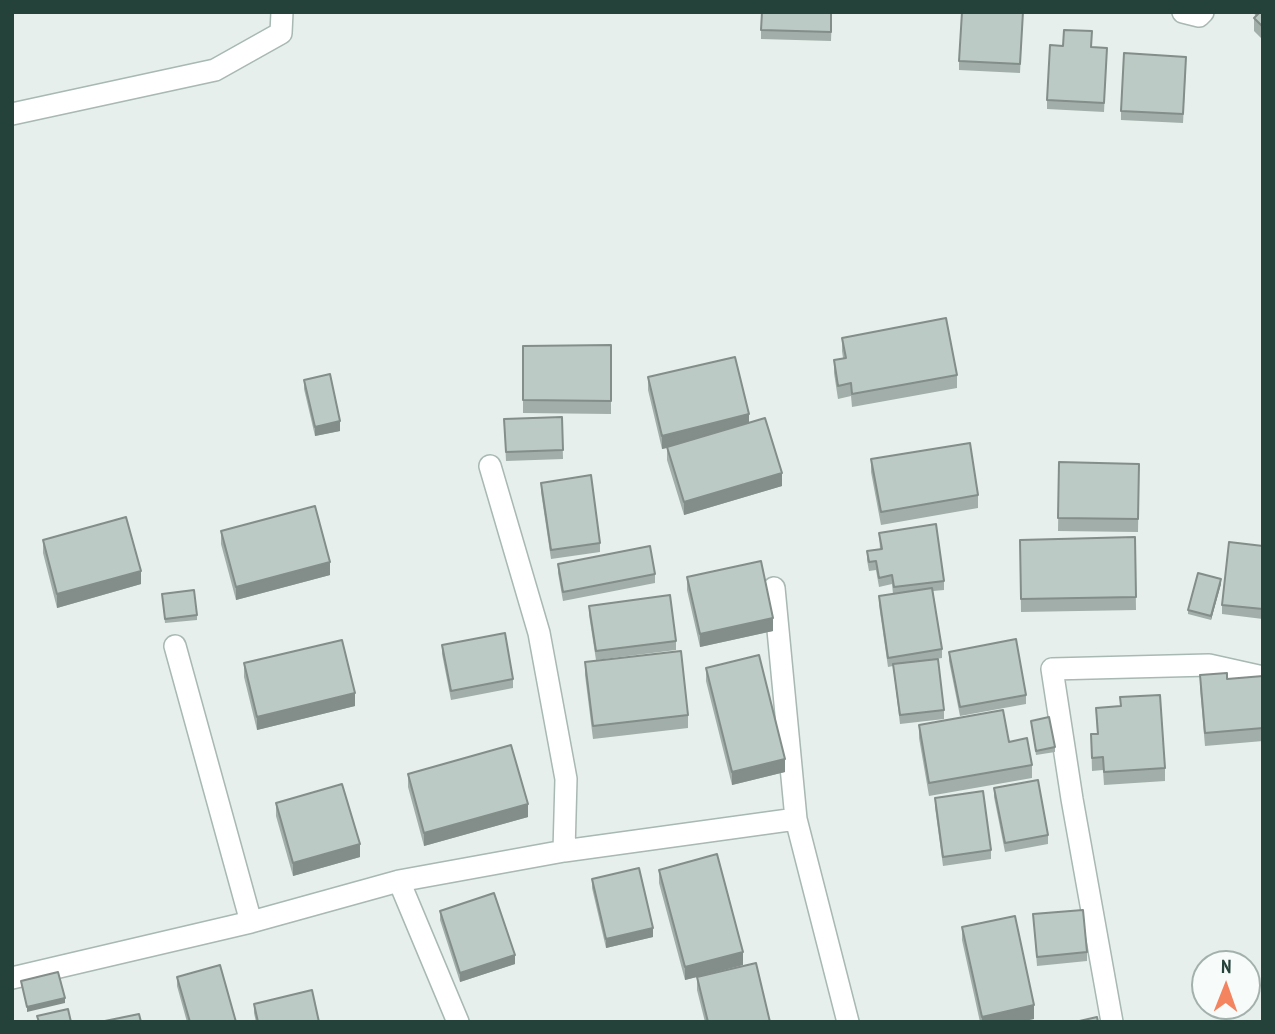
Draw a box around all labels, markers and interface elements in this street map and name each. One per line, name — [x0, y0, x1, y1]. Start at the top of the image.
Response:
north arrow — [1191, 950, 1261, 1020]
text: N — [1221, 954, 1232, 978]

